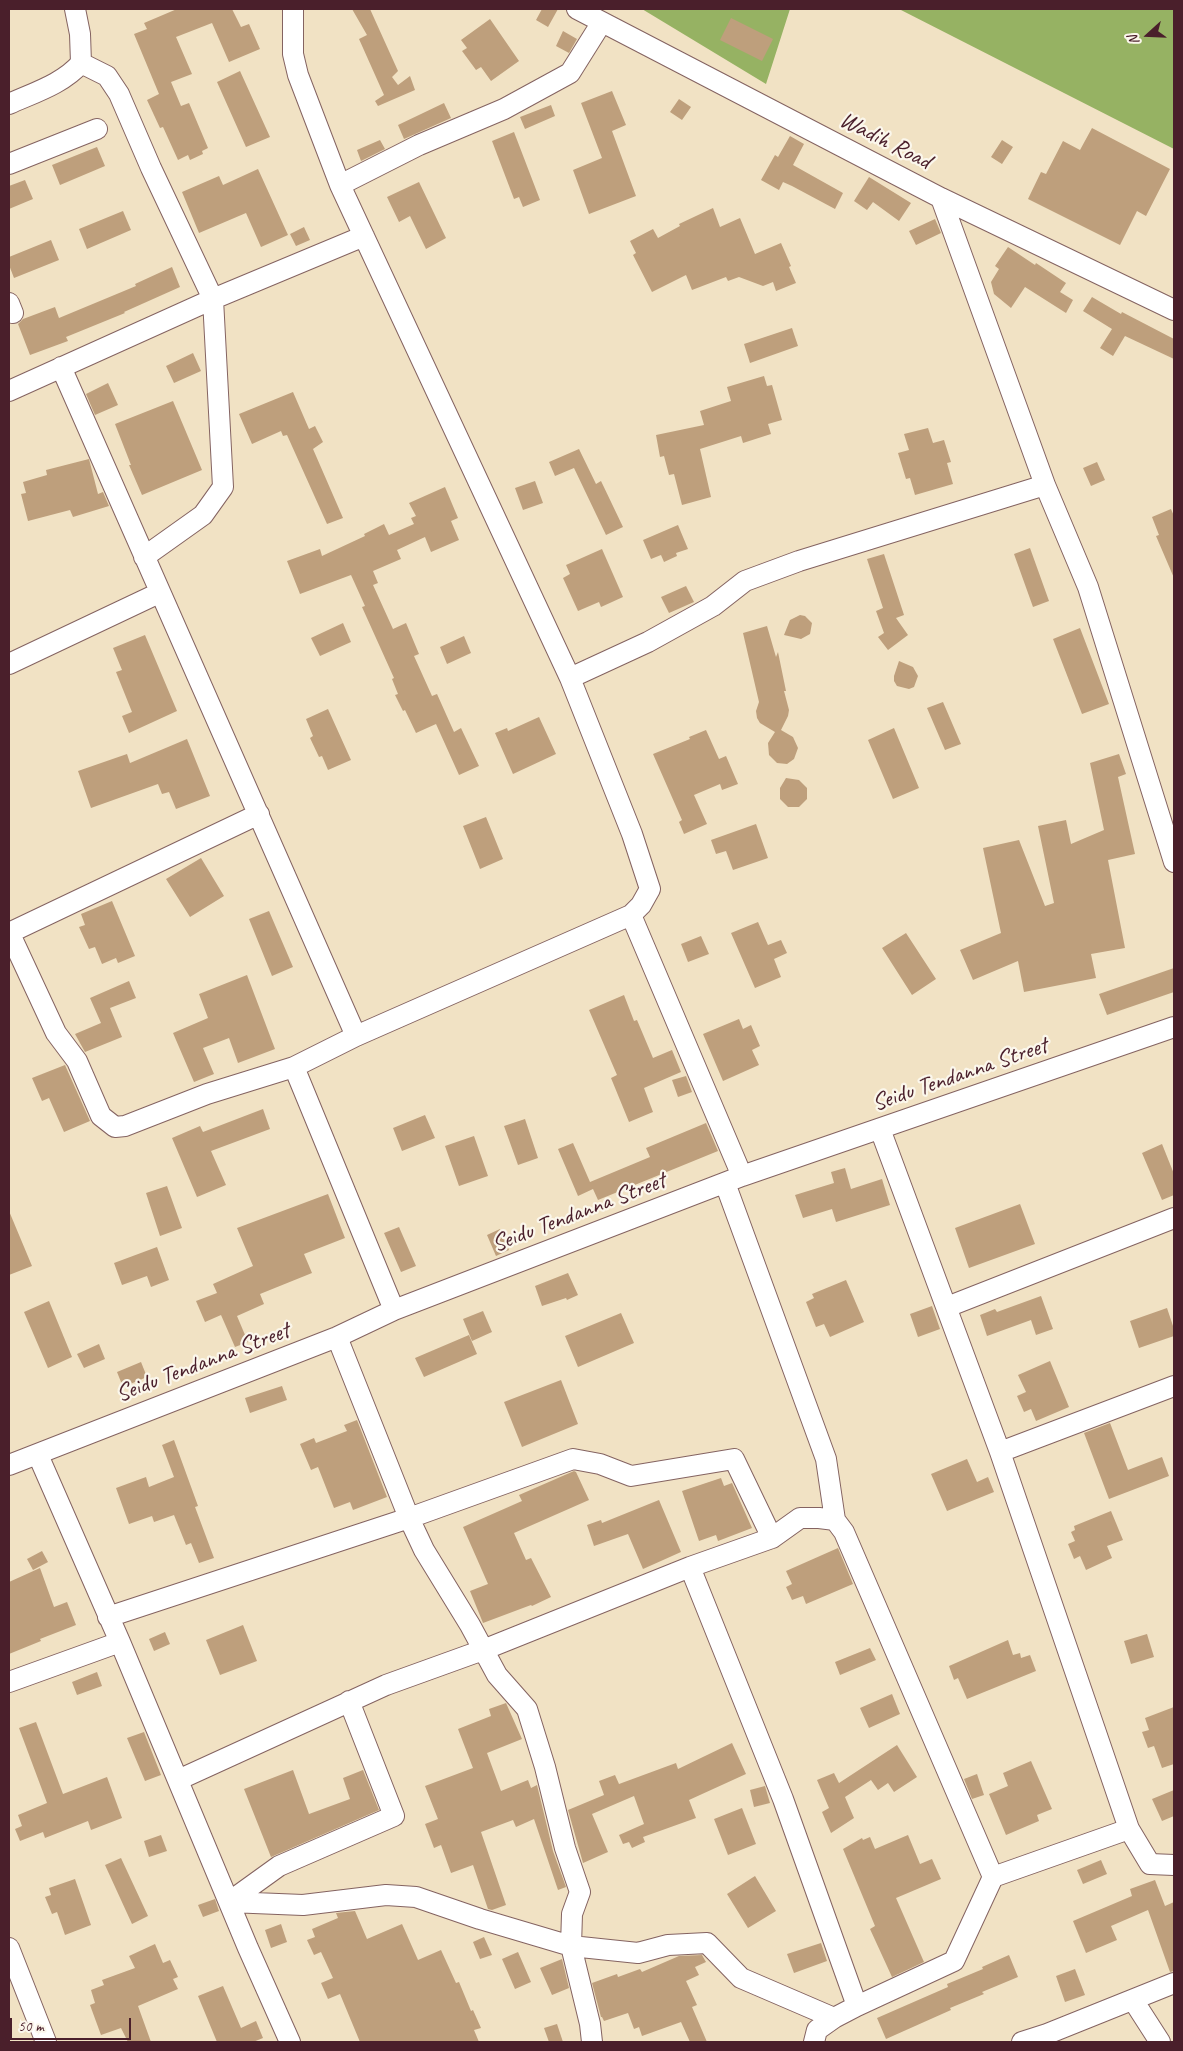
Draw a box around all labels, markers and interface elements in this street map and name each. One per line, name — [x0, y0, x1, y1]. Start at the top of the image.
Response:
north arrow — [1123, 10, 1173, 60]
text: N — [1124, 33, 1143, 47]
street label: Wadih Road — [835, 106, 935, 176]
street label: Seidu Tendanna Street — [869, 1031, 1051, 1119]
street label: Seidu Tendanna Street — [488, 1167, 670, 1259]
street label: Seidu Tendanna Street — [112, 1317, 294, 1409]
scale bar — [12, 2008, 134, 2040]
text: 50 m — [18, 2017, 44, 2036]

